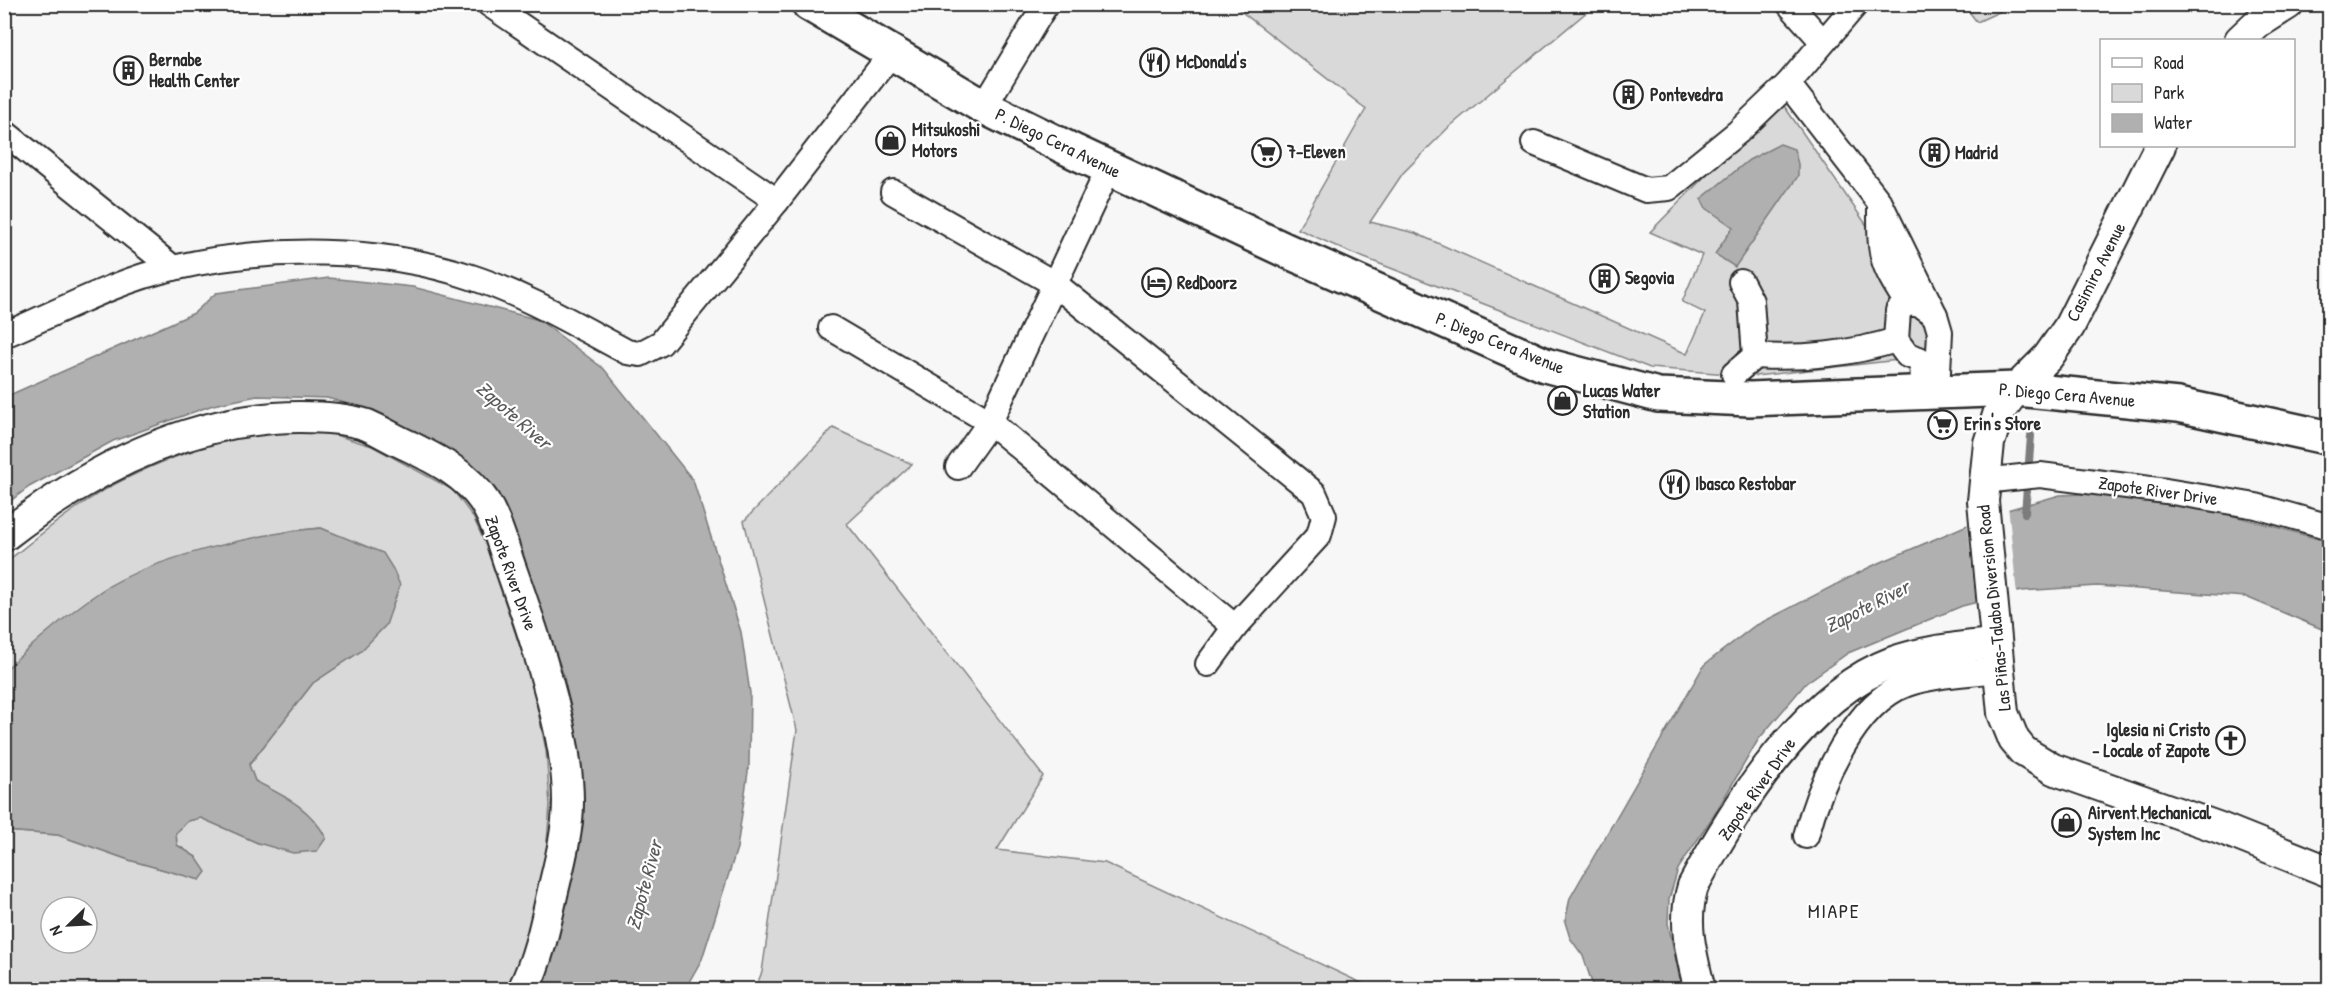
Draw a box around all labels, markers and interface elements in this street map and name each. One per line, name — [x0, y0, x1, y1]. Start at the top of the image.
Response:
legend — [2100, 39, 2295, 147]
restaurant icon: McDonald's — [1139, 46, 1171, 78]
place label: Bernabe Health Center — [149, 47, 240, 93]
place label: McDonald's — [1176, 49, 1246, 74]
text: Road — [2154, 50, 2184, 75]
building icon: Bernabe Health Center — [112, 54, 144, 86]
building icon: Pontevedra — [1613, 79, 1645, 111]
text: Park — [2154, 80, 2185, 105]
place label: Pontevedra — [1650, 82, 1724, 107]
street label: P. Diego Cera Avenue — [991, 101, 1125, 184]
text: Water — [2154, 110, 2192, 135]
place label: Mitsukoshi Motors — [912, 117, 980, 163]
shop icon: Mitsukoshi Motors — [875, 124, 907, 156]
supermarket icon: 7-Eleven — [1250, 136, 1282, 168]
building icon: Madrid — [1918, 137, 1950, 169]
place label: 7-Eleven — [1286, 139, 1346, 164]
place label: Madrid — [1955, 140, 1998, 165]
street label: Casimiro Avenue — [2060, 218, 2131, 326]
building icon: Segovia — [1588, 262, 1620, 294]
place label: Segovia — [1625, 265, 1675, 291]
hotel icon: RedDoorz — [1140, 267, 1172, 299]
place label: RedDoorz — [1177, 270, 1237, 295]
street label: P. Diego Cera Avenue — [1432, 305, 1568, 380]
water label: Zapote River — [470, 374, 559, 457]
street label: P. Diego Cera Avenue — [1998, 376, 2136, 413]
place label: Lucas Water Station — [1583, 378, 1661, 424]
shop icon: Lucas Water Station — [1546, 385, 1578, 417]
supermarket icon: Erin's Store — [1927, 408, 1959, 440]
place label: Erin's Store — [1964, 411, 2042, 436]
restaurant icon: Ibasco Restobar — [1658, 468, 1690, 500]
street label: Zapote River Drive — [2097, 470, 2219, 511]
place label: Ibasco Restobar — [1695, 471, 1796, 496]
street label: Las Piñas-Talaba Diversion Road — [1970, 504, 2017, 712]
street label: Zapote River Drive — [479, 512, 544, 634]
water label: Zapote River — [1820, 572, 1916, 639]
place label: Iglesia ni Cristo - Locale of Zapote — [2092, 717, 2211, 764]
church icon: Iglesia ni Cristo - Locale of Zapote — [2215, 724, 2247, 756]
street label: Zapote River Drive — [1712, 732, 1801, 845]
place label: Airvent Mechanical System Inc — [2088, 800, 2212, 847]
shop icon: Airvent Mechanical System Inc — [2051, 807, 2083, 839]
water label: Zapote River — [619, 835, 670, 933]
north arrow — [39, 895, 99, 955]
district label: MIAPE — [1808, 897, 1860, 924]
text: N — [43, 922, 67, 939]

